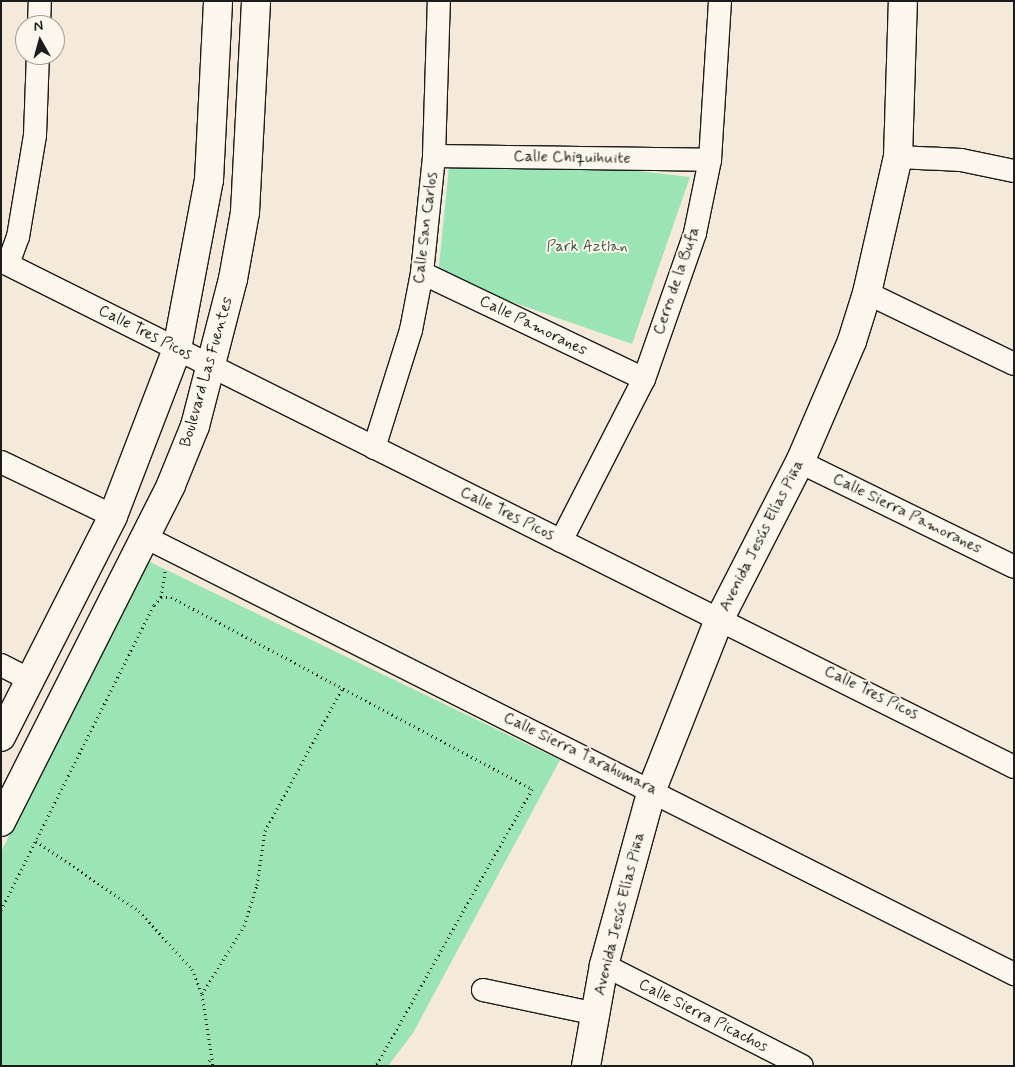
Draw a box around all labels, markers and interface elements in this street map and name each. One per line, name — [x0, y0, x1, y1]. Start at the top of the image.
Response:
north arrow — [15, 15, 65, 65]
text: N — [33, 17, 44, 36]
street label: Calle Chiquihuite — [516, 147, 628, 169]
street label: Calle San Carlos — [410, 171, 442, 285]
street label: Cerro de la Bufa — [650, 225, 704, 337]
park label: Park Aztlan — [547, 237, 627, 257]
street label: Calle Pamoranes — [476, 292, 590, 360]
street label: Boulevard Las Fuentes — [177, 297, 237, 447]
street label: Calle Tres Picos — [95, 301, 195, 365]
street label: Avenida Jesús Elías Piña — [715, 457, 809, 615]
street label: Calle Sierra Pamoranes — [829, 469, 985, 559]
street label: Calle Tres Picos — [457, 483, 557, 545]
street label: Calle Tres Picos — [821, 662, 921, 724]
street label: Calle Sierra Tarahumara — [501, 709, 659, 799]
street label: Avenida Jesús Elías Piña — [590, 830, 650, 998]
street label: Calle Sierra Picachos — [635, 975, 771, 1057]

